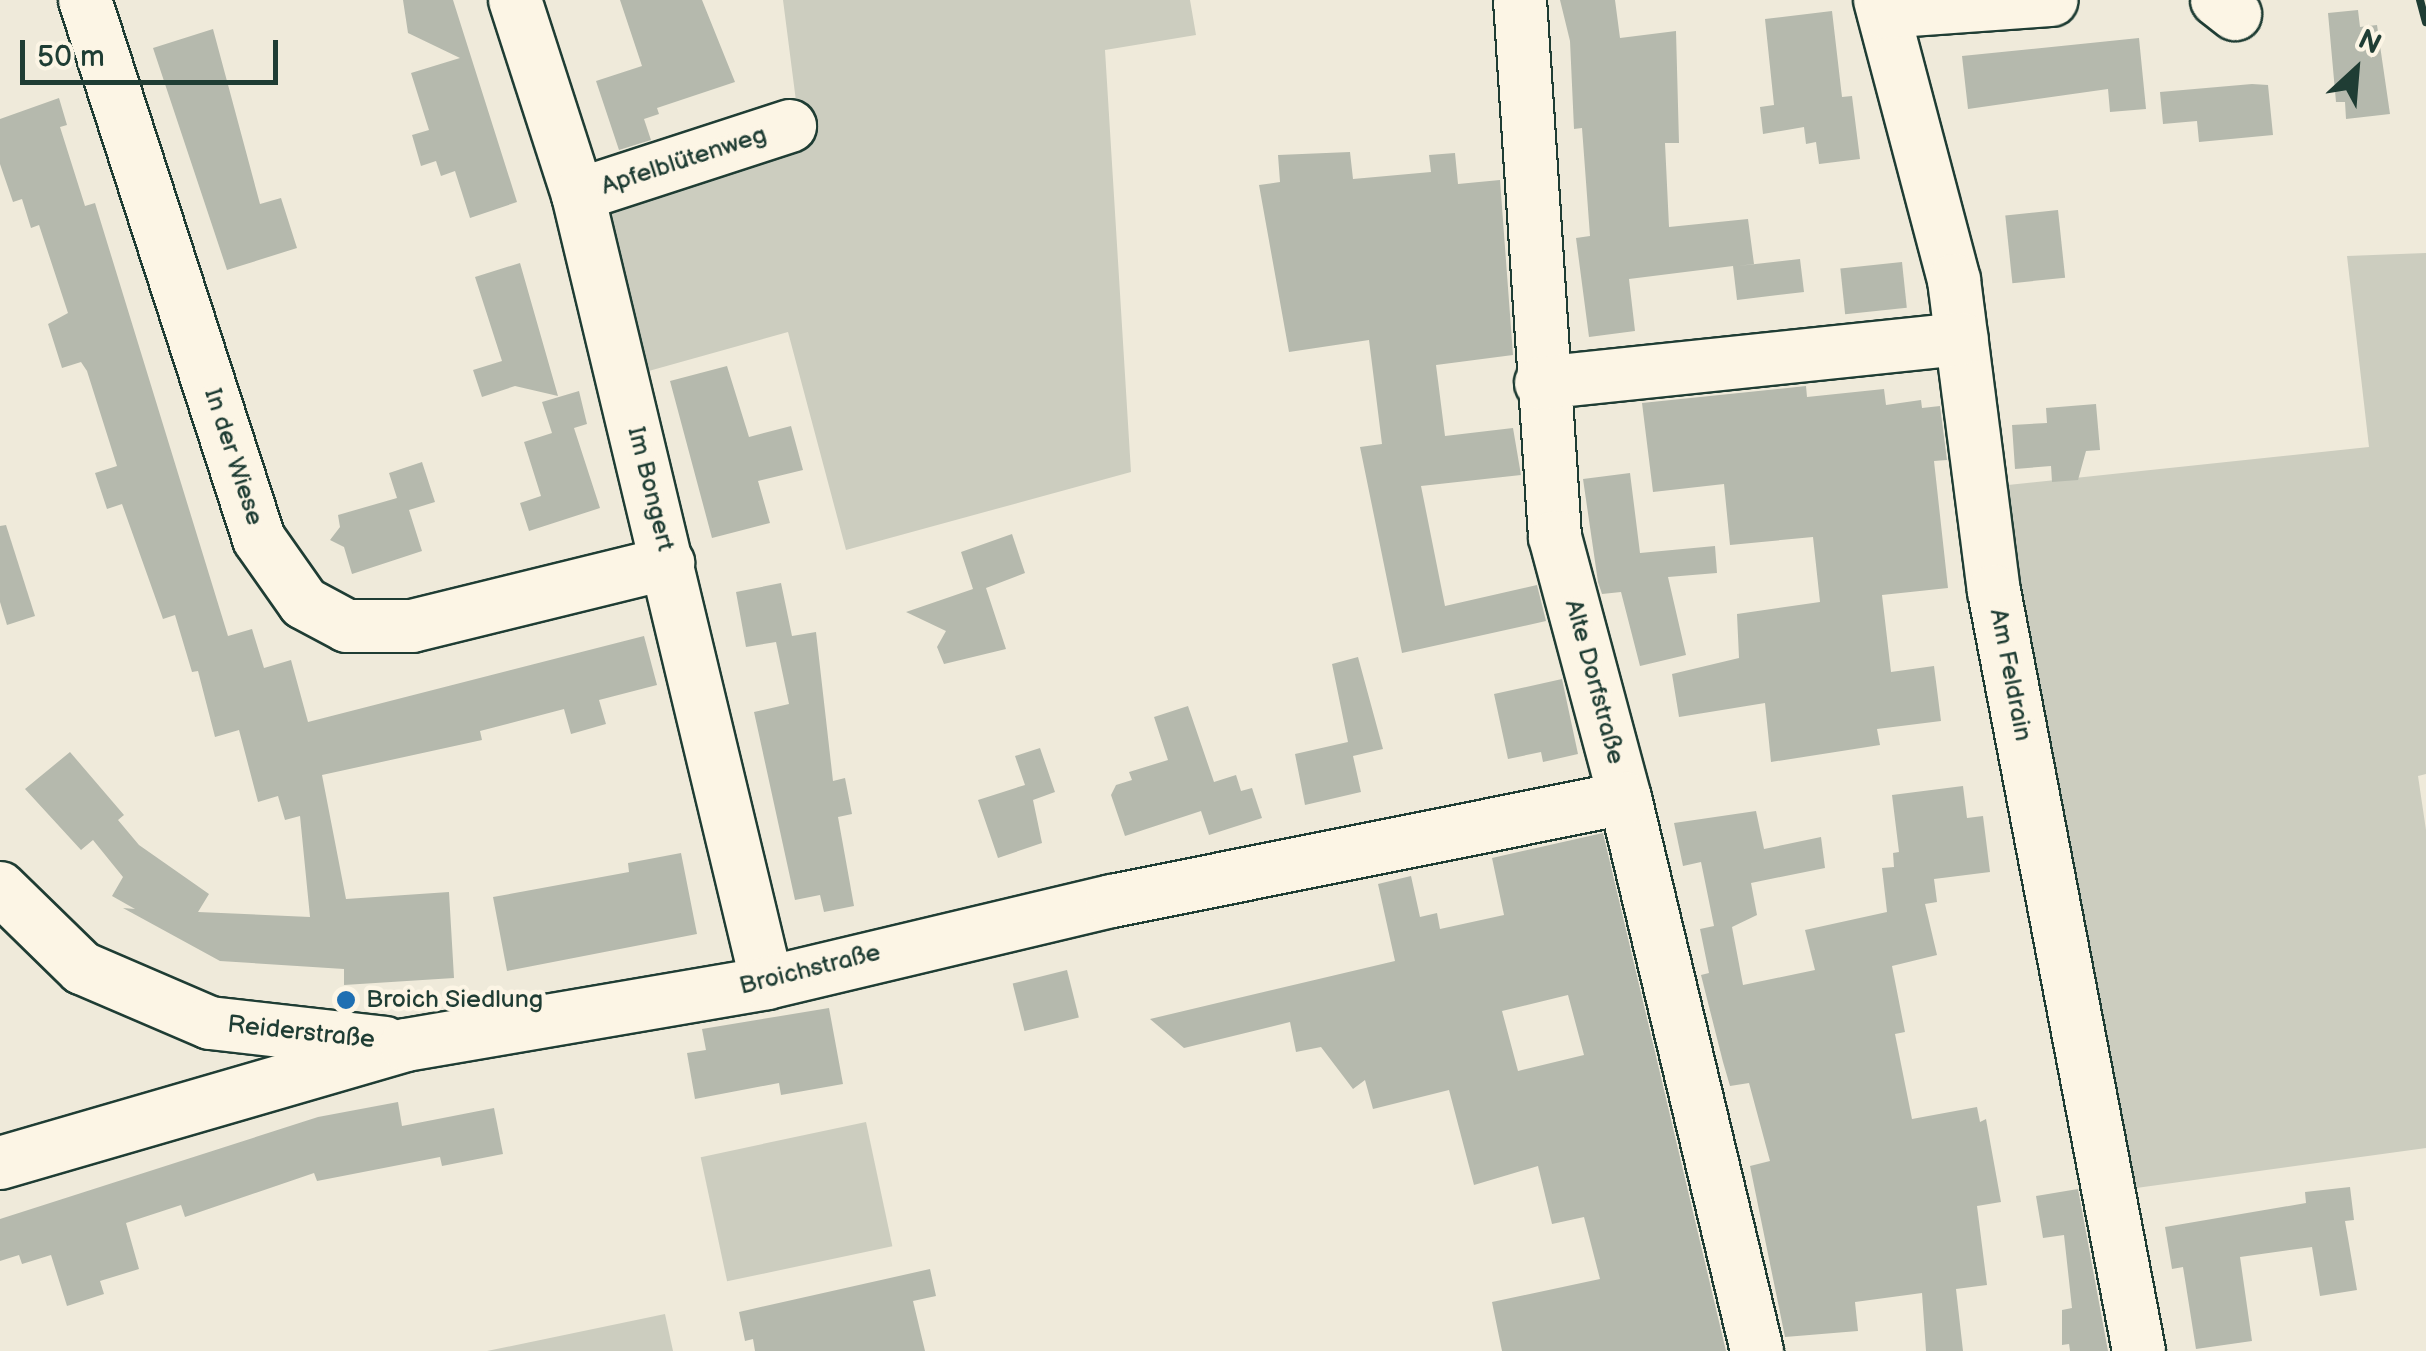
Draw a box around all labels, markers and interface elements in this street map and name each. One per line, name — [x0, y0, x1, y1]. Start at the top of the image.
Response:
scale bar — [25, 20, 282, 82]
north arrow — [2306, 20, 2406, 120]
text: N — [2353, 23, 2386, 62]
text: 50 m — [37, 39, 105, 75]
street label: Apfelblütenweg — [598, 120, 770, 202]
street label: In der Wiese — [197, 384, 269, 530]
street label: Im Bongert — [620, 424, 680, 554]
street label: Alte Dorfstraße — [1558, 596, 1630, 768]
street label: Am Feldrain — [1982, 606, 2038, 744]
street label: Broichstraße — [736, 938, 884, 1002]
place label: Broich Siedlung — [366, 985, 544, 1015]
marker: Broich Siedlung — [335, 989, 357, 1011]
street label: Reiderstraße — [226, 1010, 376, 1056]

